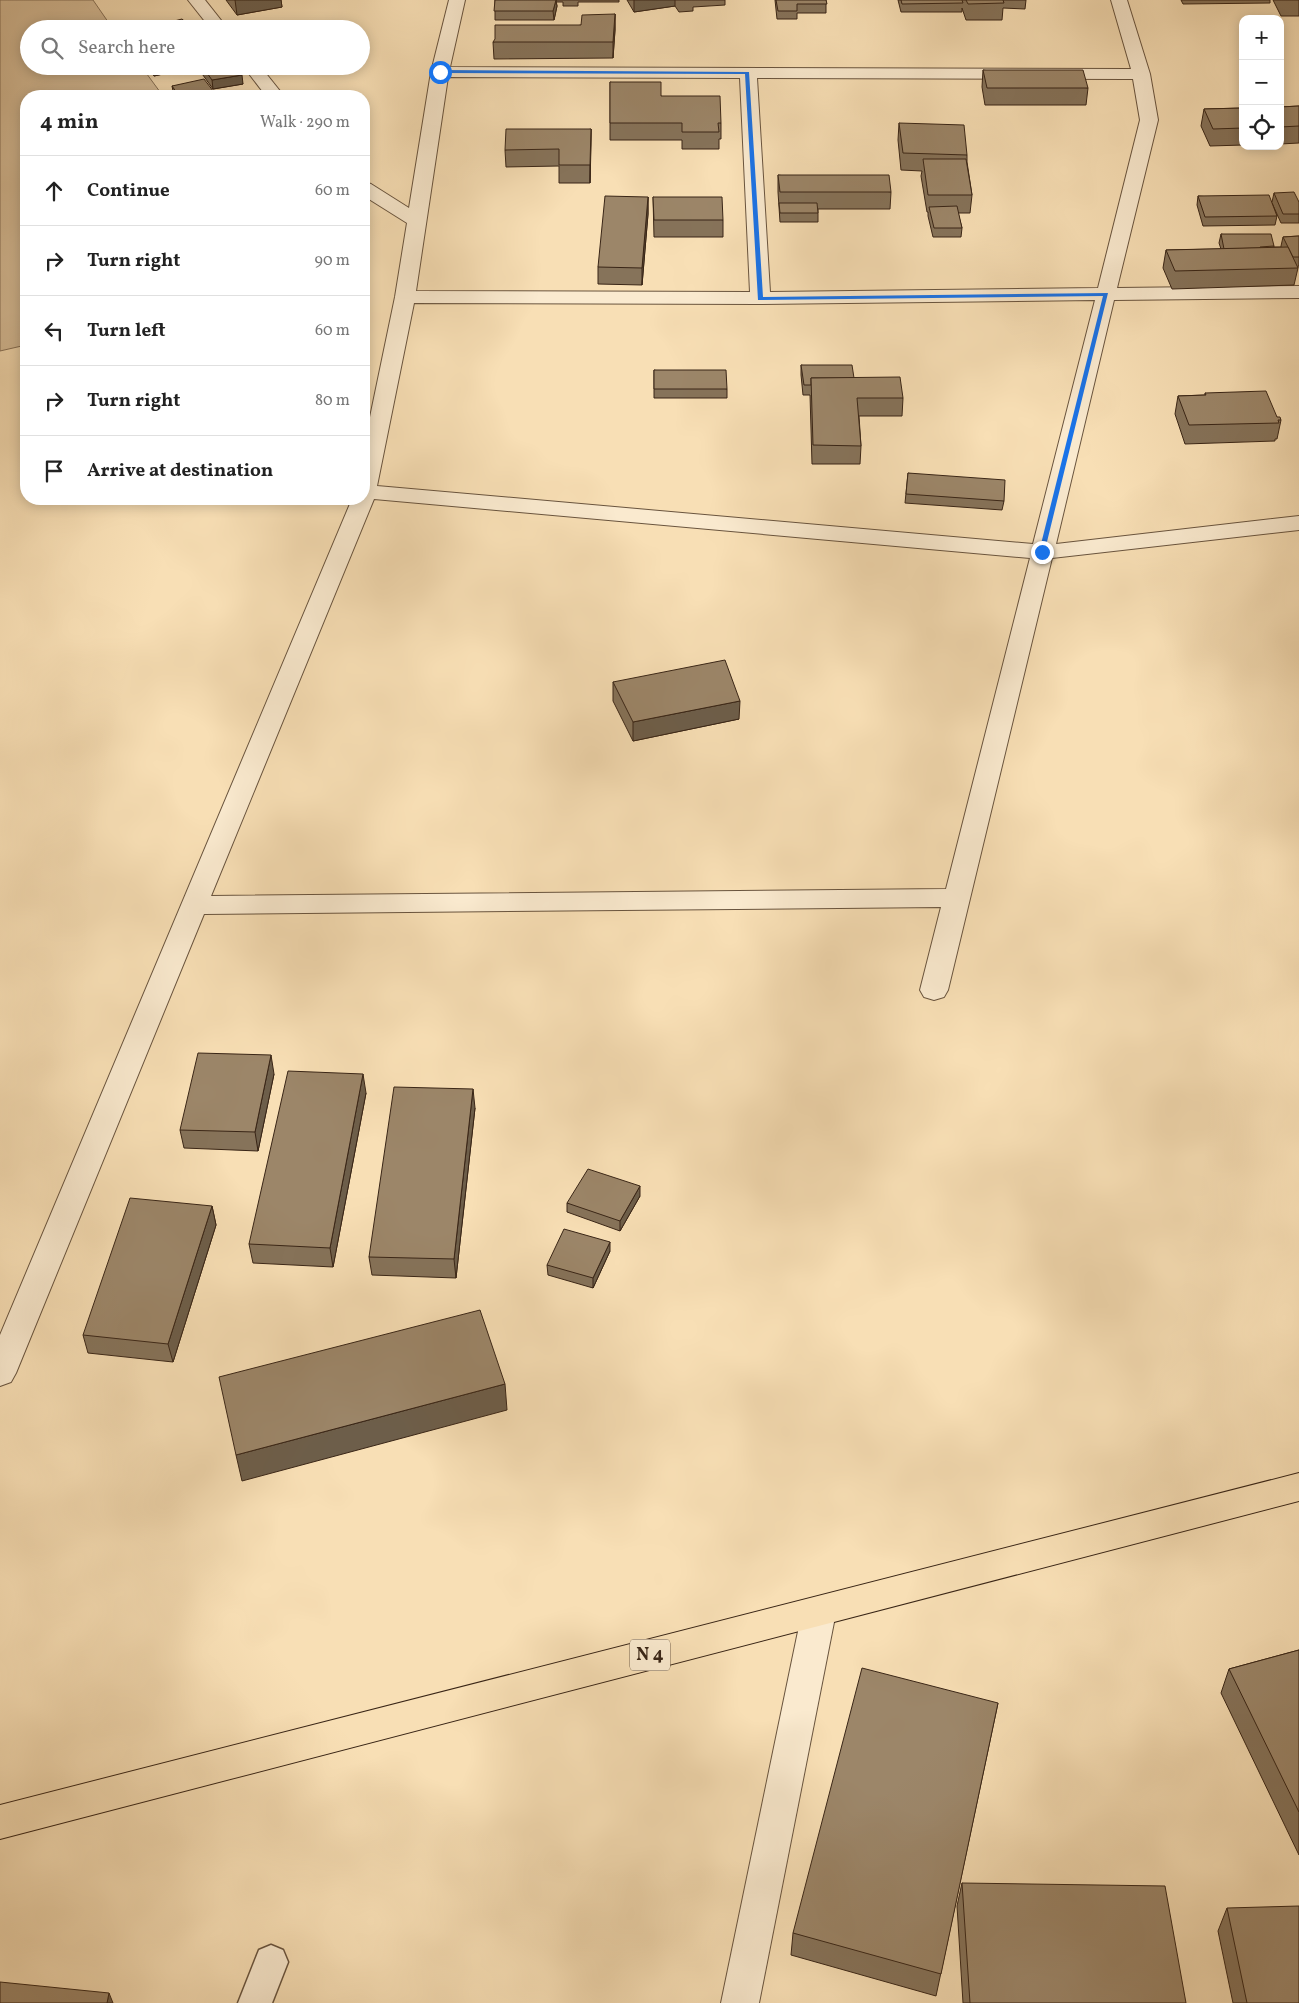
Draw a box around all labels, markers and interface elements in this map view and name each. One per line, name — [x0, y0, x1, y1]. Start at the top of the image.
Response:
map controls — [1239, 15, 1284, 150]
button: + — [1239, 15, 1284, 60]
search box — [20, 20, 370, 75]
icon: search — [38, 34, 66, 62]
text: Search here — [78, 35, 175, 61]
button: − — [1239, 60, 1284, 105]
route start — [429, 61, 452, 84]
button: locate — [1239, 105, 1284, 150]
text: 4 min — [40, 108, 99, 137]
text: Walk · 290 m — [260, 112, 350, 134]
icon: ahead — [40, 177, 68, 205]
text: Continue — [87, 178, 170, 204]
text: 60 m — [315, 180, 350, 202]
icon: right — [40, 247, 68, 275]
text: Turn right — [87, 248, 180, 274]
text: 90 m — [314, 250, 350, 272]
icon: left — [40, 317, 68, 345]
text: Turn left — [87, 318, 166, 344]
text: 60 m — [315, 320, 350, 342]
icon: right — [40, 387, 68, 415]
text: Turn right — [87, 388, 180, 414]
text: 80 m — [315, 390, 350, 412]
icon: arrive — [40, 457, 68, 485]
text: Arrive at destination — [87, 458, 273, 484]
route end — [1031, 541, 1054, 564]
road number: N 4 — [630, 1640, 670, 1670]

